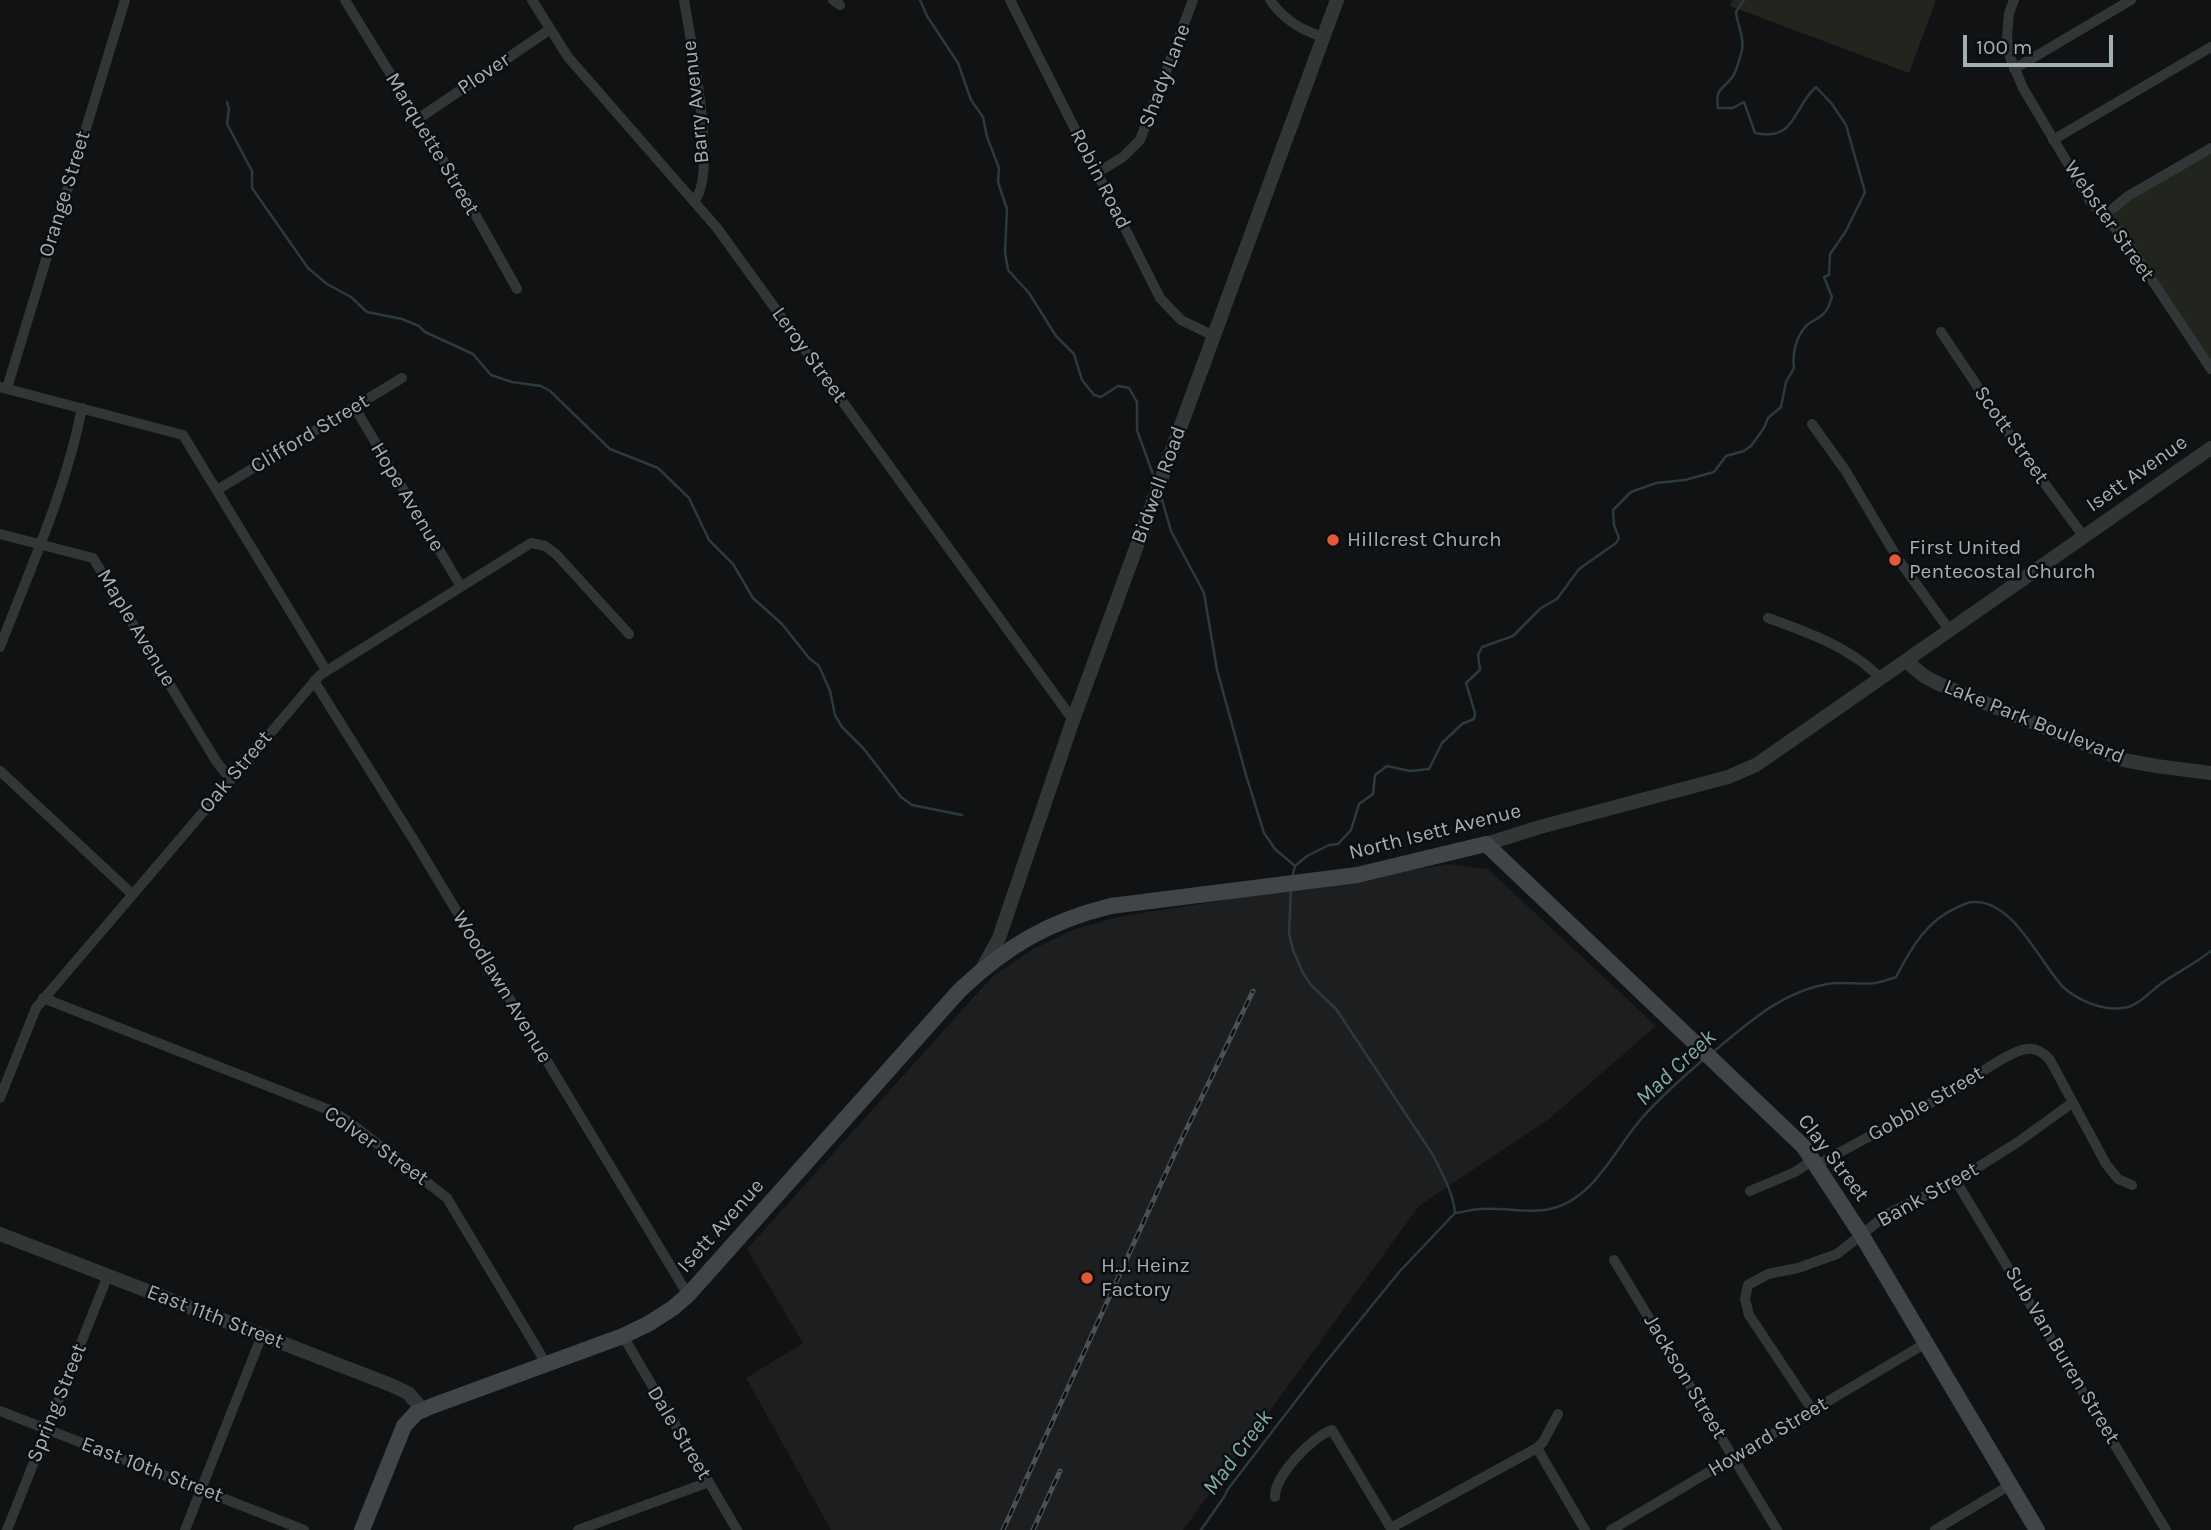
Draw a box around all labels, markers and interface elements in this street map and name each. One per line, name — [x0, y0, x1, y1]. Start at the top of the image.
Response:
street label: Shady Lane — [1134, 21, 1196, 131]
scale bar — [1966, 21, 2116, 65]
text: 100 m — [1976, 35, 2033, 59]
street label: Barry Avenue — [677, 39, 715, 165]
street label: Plover — [453, 47, 515, 101]
street label: Marquette Street — [380, 68, 484, 220]
street label: Robin Road — [1064, 125, 1136, 233]
street label: Orange Street — [34, 128, 96, 260]
street label: Webster Street — [2058, 156, 2160, 286]
street label: Leroy Street — [766, 302, 852, 408]
street label: Scott Street — [1968, 381, 2054, 489]
street label: Clifford Street — [246, 389, 374, 479]
street label: Bidwell Road — [1126, 423, 1192, 547]
street label: Isett Avenue — [2082, 430, 2192, 518]
street label: Hope Avenue — [365, 438, 449, 556]
place label: Hillcrest Church — [1347, 527, 1502, 553]
marker: Hillcrest Church — [1325, 532, 1341, 548]
place label: First United Pentecostal Church — [1909, 535, 2096, 585]
marker: First United Pentecostal Church — [1887, 552, 1903, 568]
street label: Maple Avenue — [91, 565, 181, 691]
street label: Lake Park Boulevard — [1940, 674, 2128, 770]
street label: Oak Street — [194, 726, 278, 818]
street label: North Isett Avenue — [1346, 798, 1524, 866]
street label: Woodlawn Avenue — [447, 906, 557, 1068]
water label: Mad Creek — [1630, 1024, 1722, 1112]
street label: Gobble Street — [1864, 1061, 1988, 1147]
street label: Colver Street — [319, 1101, 433, 1191]
street label: Clay Street — [1792, 1109, 1874, 1207]
street label: Bank Street — [1873, 1157, 1983, 1233]
street label: Isett Avenue — [672, 1174, 770, 1278]
place label: H.J. Heinz Factory — [1101, 1253, 1190, 1303]
street label: Sub Van Buren Street — [1999, 1262, 2125, 1448]
marker: H.J. Heinz Factory — [1079, 1270, 1095, 1286]
street label: East 11th Street — [143, 1279, 287, 1355]
street label: Jackson Street — [1638, 1310, 1732, 1444]
street label: Spring Street — [22, 1340, 92, 1466]
street label: Dale Street — [641, 1382, 717, 1484]
street label: Howard Street — [1704, 1391, 1832, 1483]
water label: Mad Creek — [1197, 1405, 1279, 1501]
street label: East 10th Street — [78, 1431, 226, 1509]

